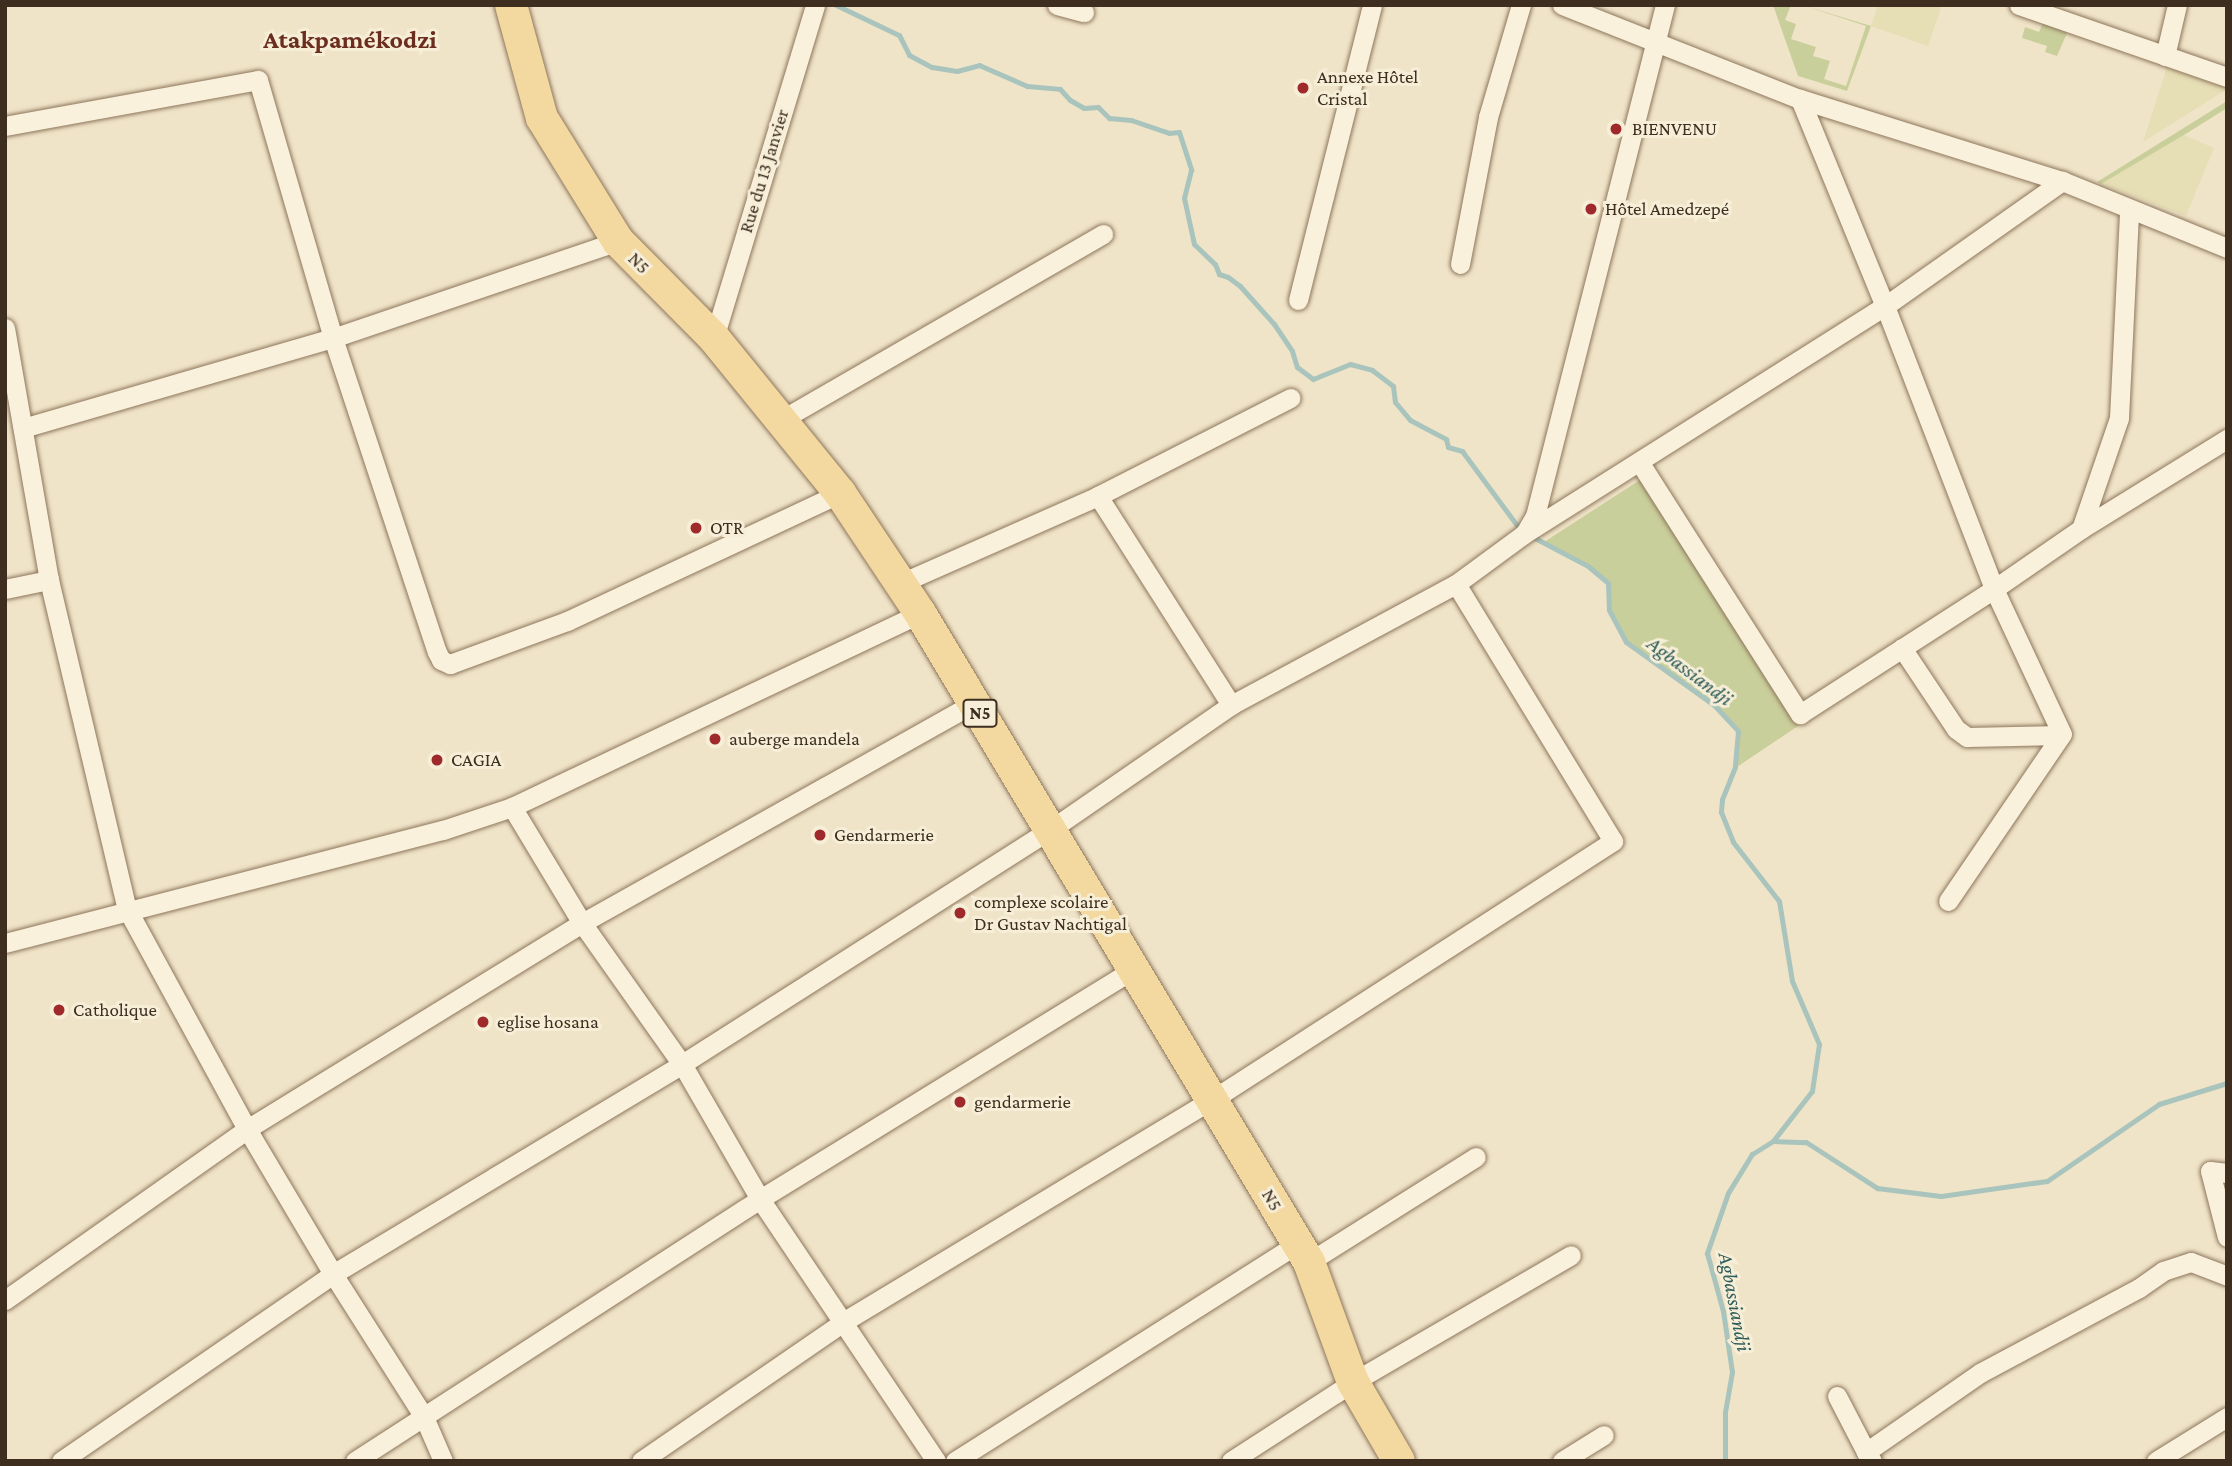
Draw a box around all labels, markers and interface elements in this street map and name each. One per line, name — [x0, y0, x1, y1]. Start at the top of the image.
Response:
district label: Atakpamékodzi — [263, 24, 437, 56]
place label: Annexe Hôtel Cristal — [1317, 66, 1418, 110]
marker: Annexe Hôtel Cristal — [1295, 80, 1311, 96]
street label: Rue du 13 Janvier — [734, 106, 794, 236]
place label: BIENVENU — [1632, 118, 1717, 140]
marker: BIENVENU — [1606, 119, 1626, 139]
place label: Hôtel Amedzepé — [1605, 198, 1729, 220]
marker: Hôtel Amedzepé — [1583, 201, 1599, 217]
street label: N5 — [623, 247, 655, 279]
place label: OTR — [710, 517, 743, 539]
marker: OTR — [688, 520, 704, 536]
water label: Agbassiandji — [1642, 631, 1738, 711]
road number: N5 — [961, 698, 999, 728]
place label: auberge mandela — [729, 728, 860, 750]
marker: auberge mandela — [707, 731, 723, 747]
place label: CAGIA — [451, 749, 501, 771]
marker: CAGIA — [429, 752, 445, 768]
place label: Gendarmerie — [834, 824, 934, 846]
marker: Gendarmerie — [812, 827, 828, 843]
place label: complexe scolaire Dr Gustav Nachtigal — [974, 891, 1127, 935]
marker: complexe scolaire Dr Gustav Nachtigal — [952, 905, 968, 921]
place label: Catholique — [73, 999, 157, 1021]
marker: Catholique — [51, 1002, 67, 1018]
place label: eglise hosana — [497, 1011, 599, 1033]
marker: eglise hosana — [475, 1014, 491, 1030]
place label: gendarmerie — [974, 1091, 1071, 1113]
marker: gendarmerie — [952, 1094, 968, 1110]
street label: N5 — [1257, 1185, 1287, 1215]
water label: Agbassiandji — [1713, 1250, 1757, 1354]

